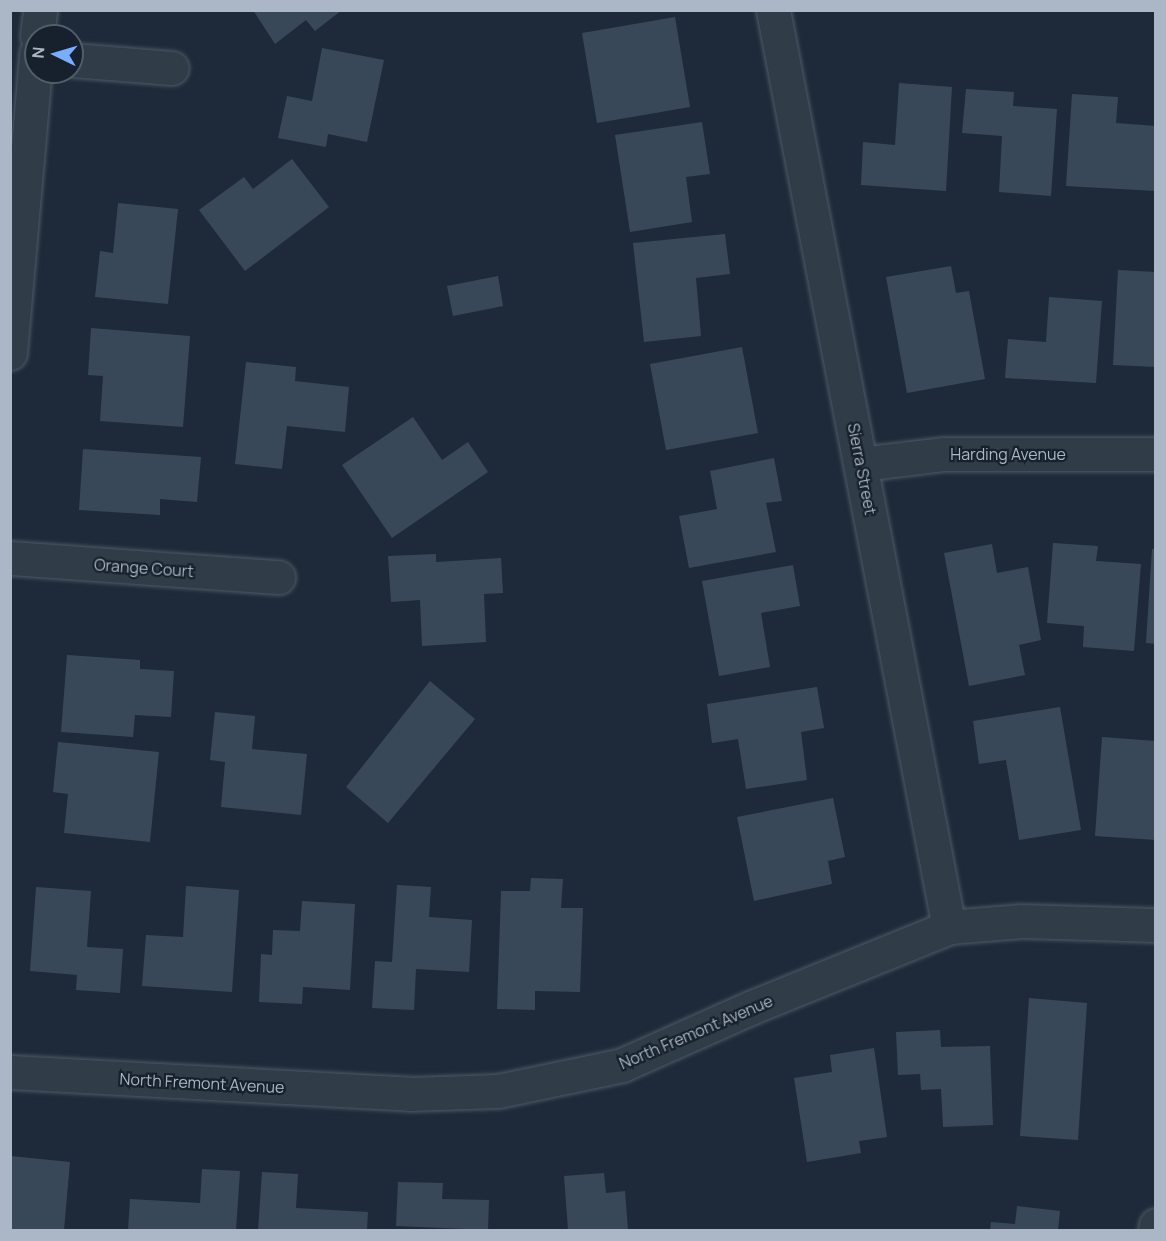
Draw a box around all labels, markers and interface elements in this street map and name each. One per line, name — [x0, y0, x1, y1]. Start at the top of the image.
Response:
north arrow — [24, 24, 84, 84]
text: N — [27, 46, 50, 59]
street label: Sierra Street — [844, 421, 880, 517]
street label: Harding Avenue — [950, 444, 1066, 464]
street label: Orange Court — [93, 555, 195, 581]
street label: North Fremont Avenue — [616, 991, 776, 1073]
street label: North Fremont Avenue — [119, 1069, 285, 1097]

